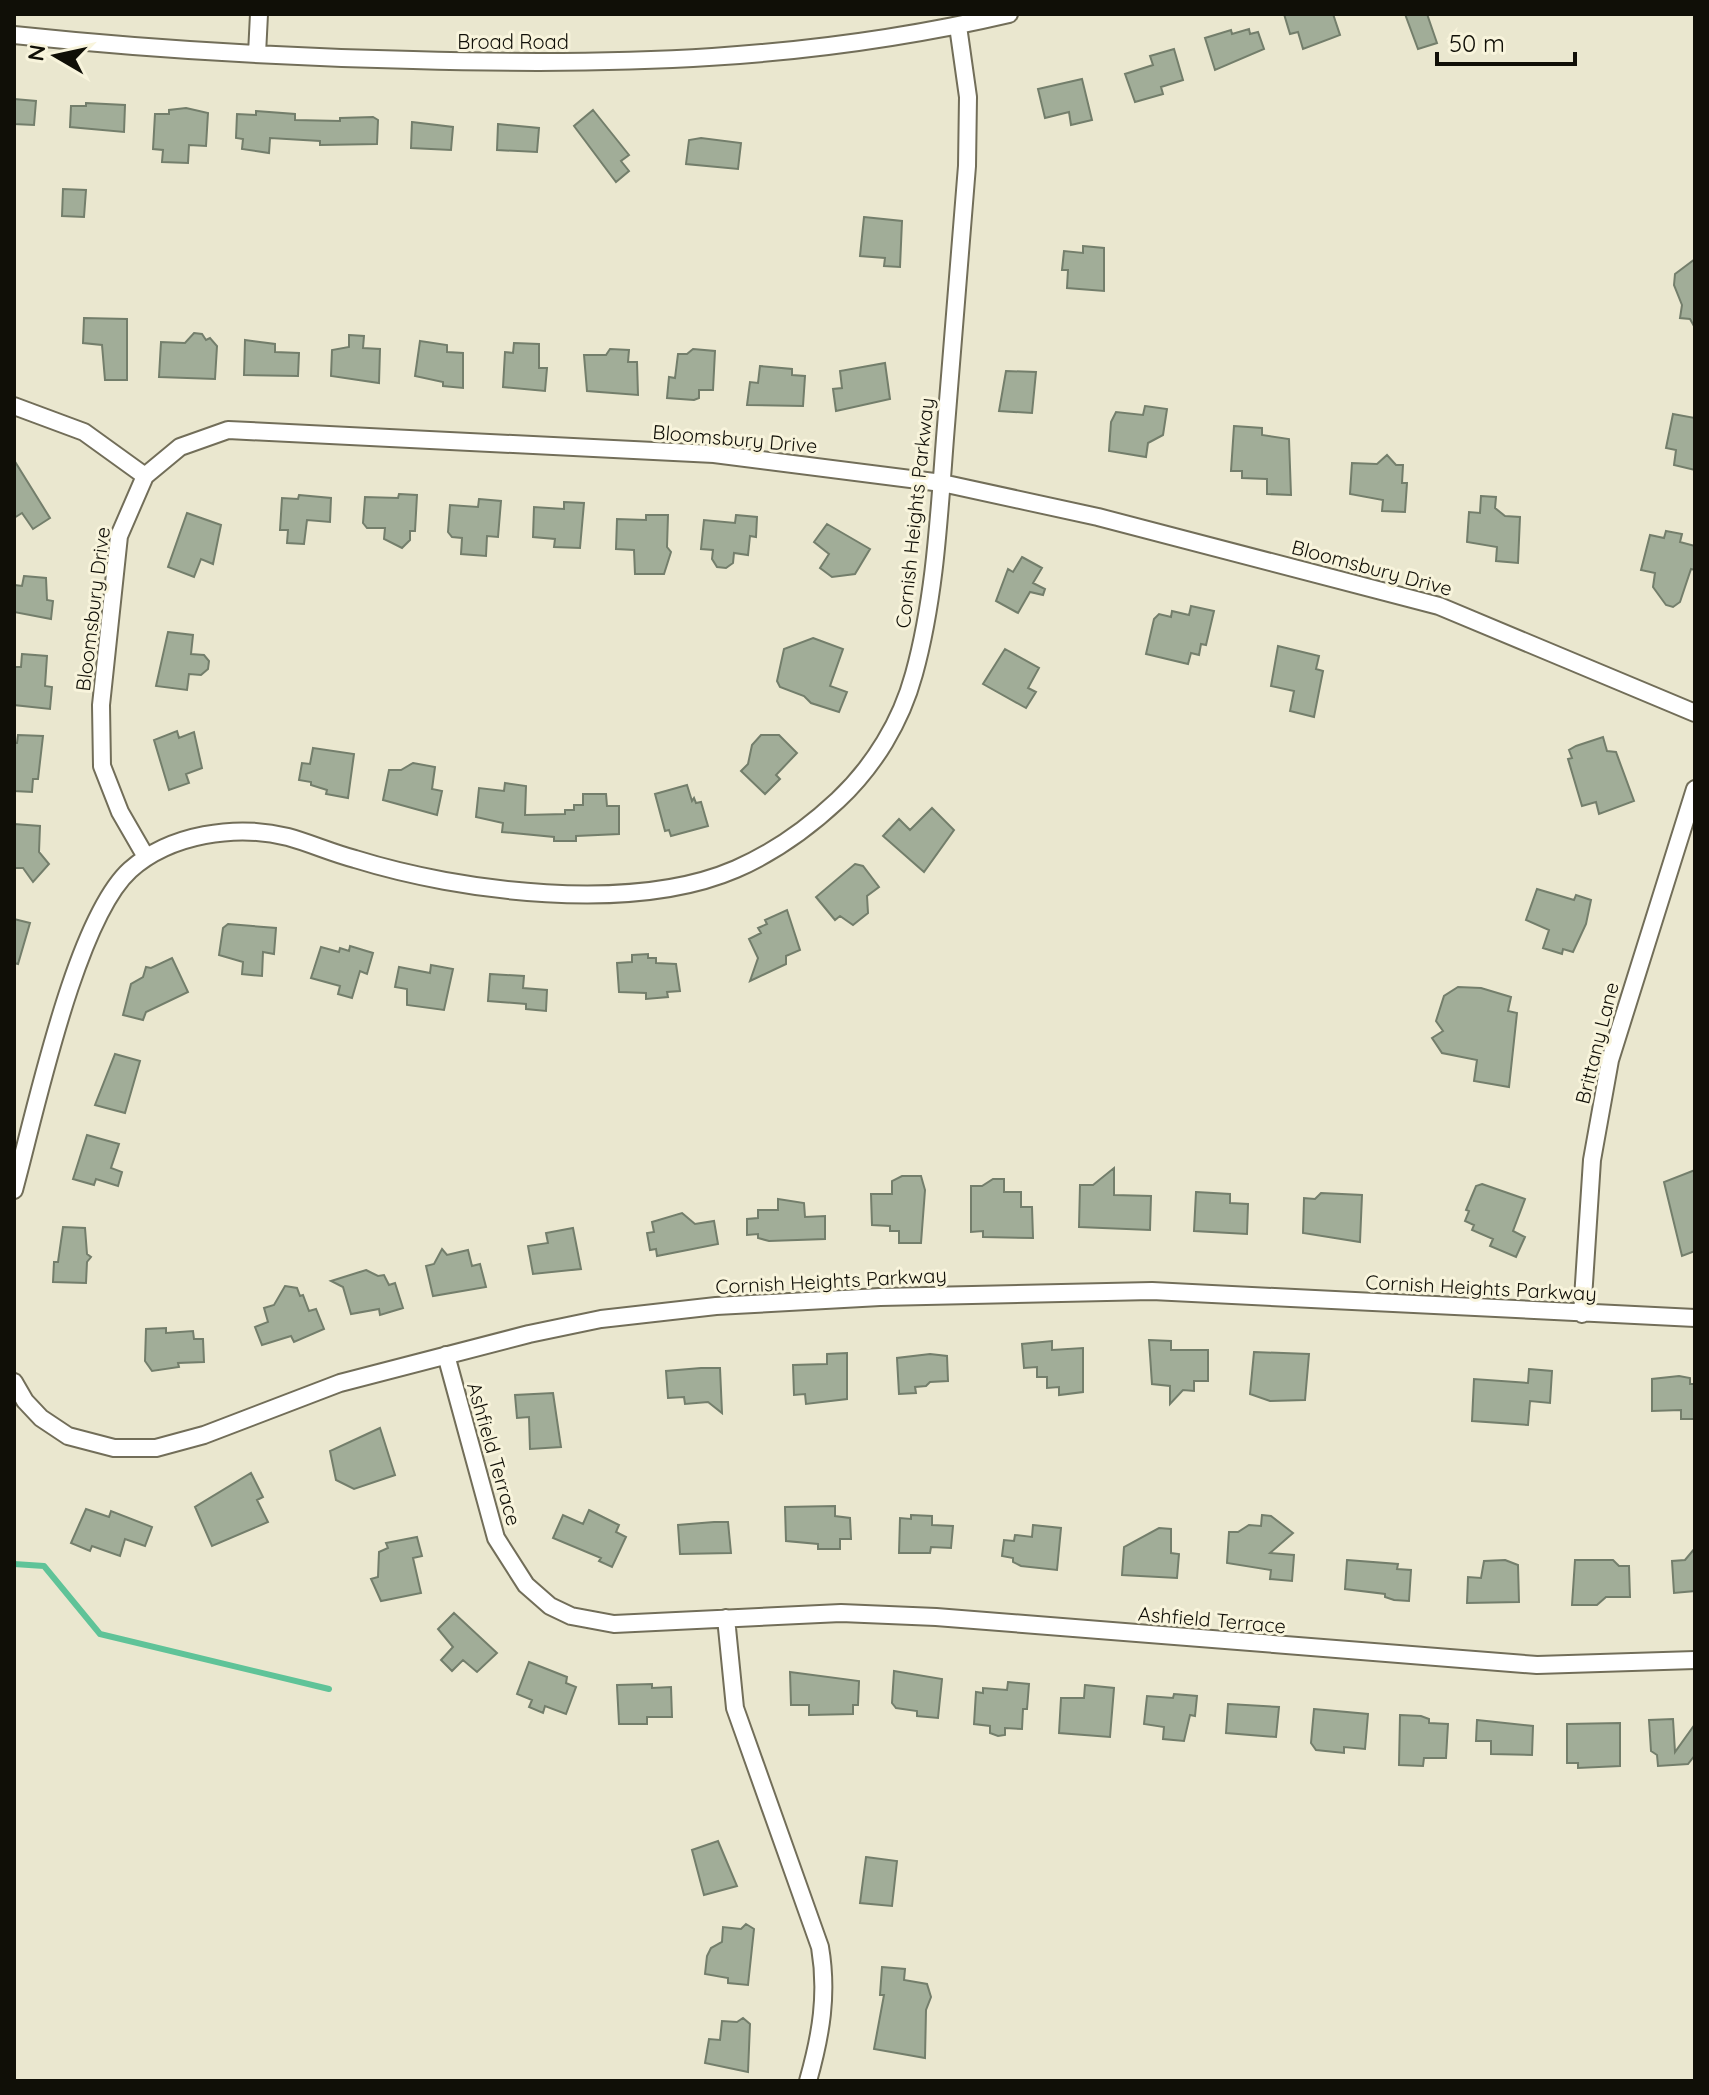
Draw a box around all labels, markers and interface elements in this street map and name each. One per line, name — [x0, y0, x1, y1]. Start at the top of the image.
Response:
north arrow — [16, 16, 96, 96]
scale bar — [1437, 16, 1575, 66]
text: 50 m — [1449, 28, 1505, 58]
street label: Broad Road — [457, 29, 569, 54]
text: N — [21, 43, 51, 63]
street label: Cornish Heights Parkway — [890, 396, 939, 629]
street label: Bloomsbury Drive — [652, 419, 818, 458]
street label: Bloomsbury Drive — [70, 525, 115, 693]
street label: Bloomsbury Drive — [1289, 534, 1455, 601]
street label: Brittany Lane — [1569, 979, 1624, 1106]
street label: Cornish Heights Parkway — [715, 1262, 947, 1299]
street label: Cornish Heights Parkway — [1365, 1269, 1597, 1306]
street label: Ashfield Terrace — [462, 1379, 527, 1529]
street label: Ashfield Terrace — [1137, 1601, 1287, 1638]

